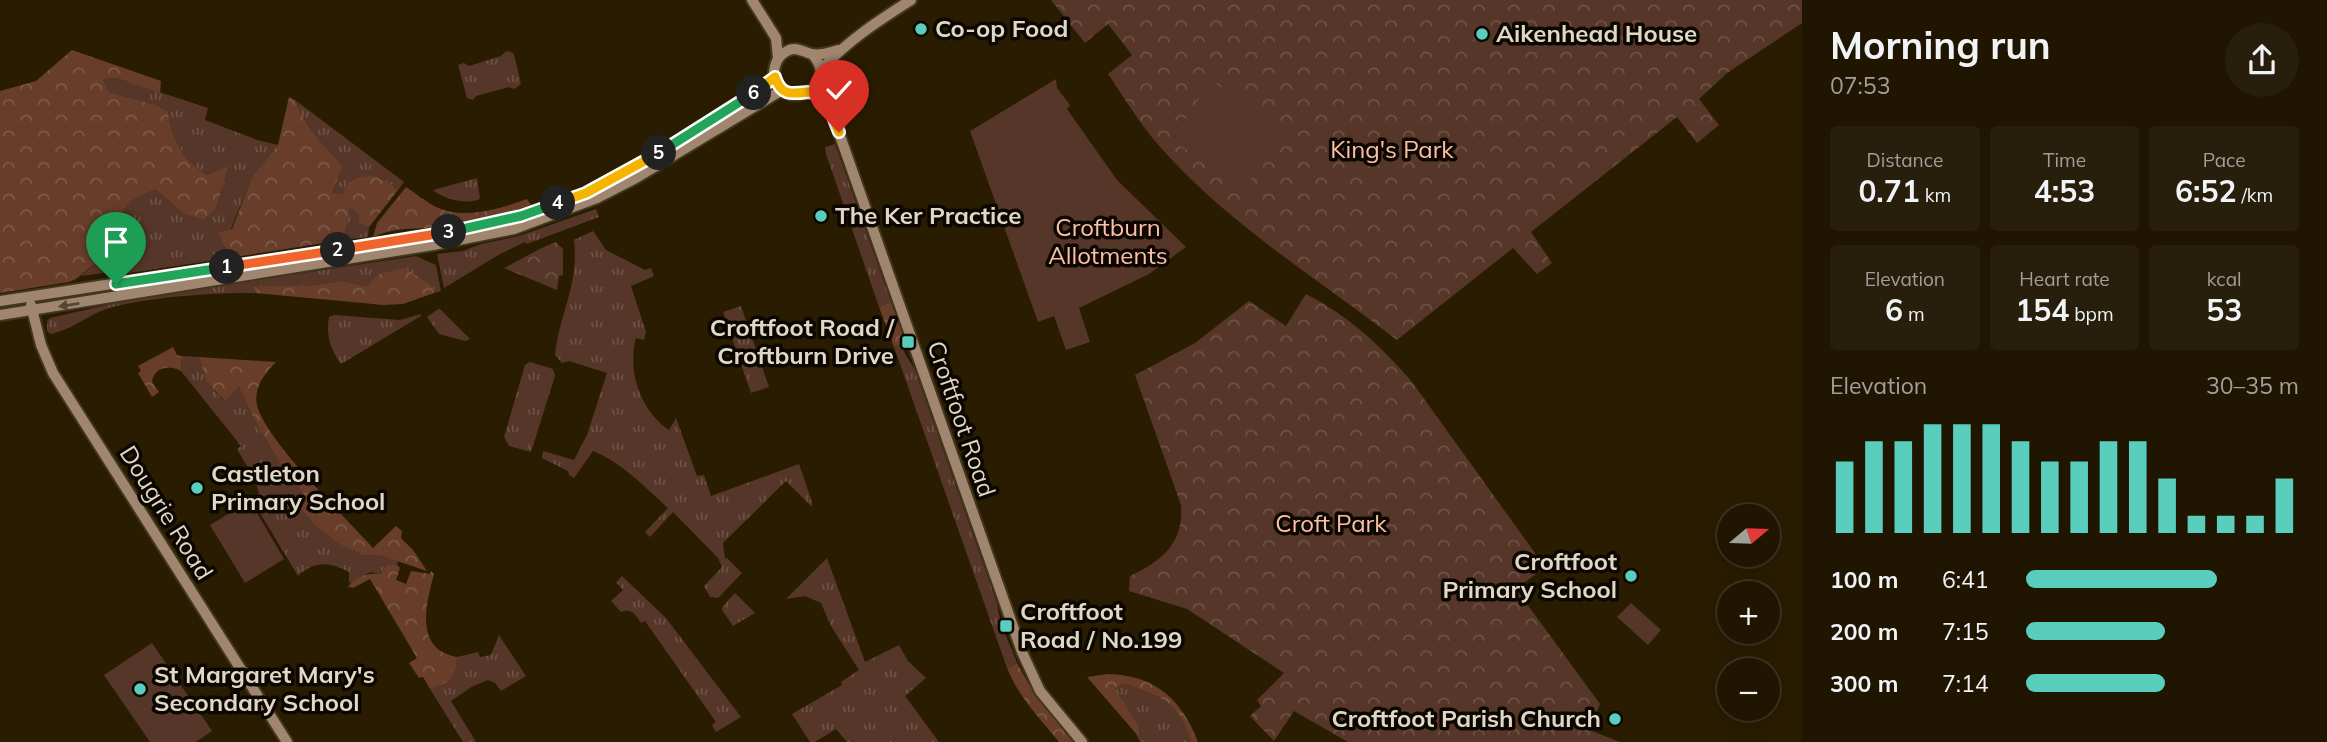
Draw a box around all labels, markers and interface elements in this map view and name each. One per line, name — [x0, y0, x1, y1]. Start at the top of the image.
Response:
place label: Co-op Food — [935, 13, 1068, 43]
place label: Aikenhead House — [1496, 18, 1697, 48]
marker: Co-op Food — [913, 21, 929, 37]
text: Morning run — [1830, 21, 2051, 69]
button: share — [2225, 23, 2299, 97]
marker: Aikenhead House — [1474, 26, 1490, 42]
pin — [809, 60, 869, 132]
icon: check — [820, 71, 858, 109]
text: 07:53 — [1830, 71, 1890, 100]
pin: 6 — [736, 76, 772, 110]
text: 6 — [748, 80, 759, 104]
park label: King's Park — [1330, 134, 1454, 164]
pin: 5 — [642, 136, 676, 170]
text: 5 — [653, 140, 664, 164]
text: Distance — [1866, 148, 1943, 172]
text: Time — [2043, 148, 2086, 172]
text: Pace — [2203, 148, 2246, 172]
text: 0.71 — [1858, 172, 1920, 210]
text: 4:53 — [2034, 172, 2095, 210]
text: 6:52 — [2175, 172, 2236, 210]
text: km — [1920, 183, 1951, 207]
text: /km — [2236, 183, 2273, 207]
pin: 4 — [540, 186, 576, 220]
text: 4 — [552, 190, 563, 214]
place label: The Ker Practice — [835, 200, 1021, 230]
marker: The Ker Practice — [813, 208, 829, 224]
pin — [86, 212, 146, 284]
park label: Croftburn Allotments — [1048, 212, 1168, 270]
pin: 3 — [432, 215, 466, 250]
text: 3 — [443, 219, 454, 243]
icon: arrive — [97, 223, 135, 261]
pin: 2 — [320, 232, 356, 268]
text: 2 — [332, 237, 343, 261]
pin: 1 — [210, 250, 244, 284]
text: 1 — [221, 254, 232, 278]
text: Elevation — [1865, 267, 1945, 291]
text: Heart rate — [2019, 267, 2110, 291]
text: kcal — [2207, 267, 2242, 291]
text: 6 — [1885, 291, 1903, 329]
text: 154 — [2015, 291, 2069, 329]
text: 53 — [2206, 291, 2242, 329]
one-way arrow — [58, 300, 80, 311]
text: m — [1903, 302, 1925, 326]
text: bpm — [2069, 302, 2114, 326]
place label: Croftfoot Road / Croftburn Drive — [710, 312, 895, 370]
marker: Croftfoot Road / Croftburn Drive — [900, 334, 916, 350]
street label: Croftfoot Road — [921, 337, 1003, 501]
text: Elevation — [1830, 371, 1927, 400]
text: 30–35 m — [2206, 371, 2299, 400]
street label: Dougrie Road — [114, 440, 220, 585]
place label: Castleton Primary School — [211, 458, 385, 516]
marker: Castleton Primary School — [189, 480, 205, 496]
north arrow — [1717, 504, 1780, 567]
map controls — [1717, 504, 1780, 721]
park label: Croft Park — [1275, 508, 1387, 538]
place label: Croftfoot Primary School — [1443, 546, 1617, 604]
text: 100 m — [1830, 565, 1898, 594]
text: 6:41 — [1942, 565, 1989, 594]
marker: Croftfoot Primary School — [1623, 568, 1639, 584]
button: + — [1717, 581, 1780, 644]
place label: Croftfoot Road / No.199 — [1020, 596, 1182, 654]
text: 200 m — [1830, 617, 1898, 646]
text: 7:15 — [1942, 617, 1989, 646]
marker: Croftfoot Road / No.199 — [998, 618, 1014, 634]
button: − — [1717, 658, 1780, 721]
place label: St Margaret Mary's Secondary School — [154, 659, 375, 717]
text: 300 m — [1830, 669, 1898, 698]
text: 7:14 — [1942, 669, 1989, 698]
marker: St Margaret Mary's Secondary School — [132, 681, 148, 697]
place label: Croftfoot Parish Church — [1331, 703, 1601, 733]
marker: Croftfoot Parish Church — [1607, 711, 1623, 727]

